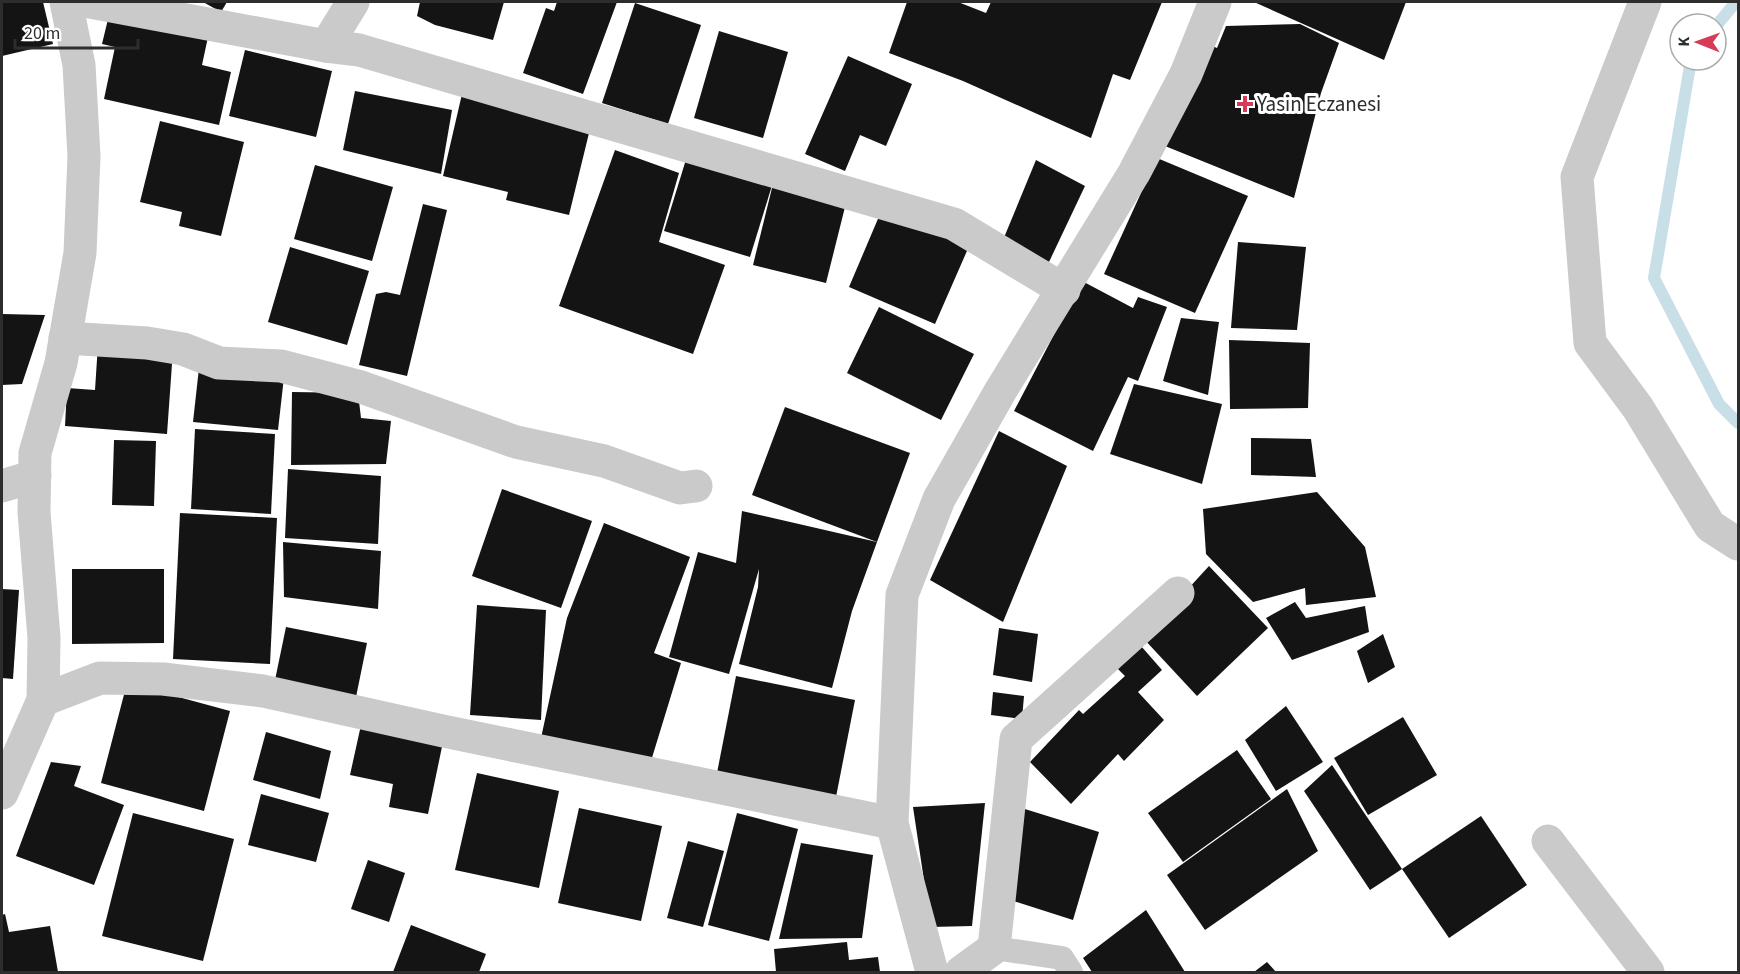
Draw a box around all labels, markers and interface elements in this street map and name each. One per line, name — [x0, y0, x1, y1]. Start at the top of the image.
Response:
scale bar — [15, 12, 138, 50]
north arrow — [1668, 12, 1728, 72]
text: 20 m — [24, 21, 60, 46]
text: K — [1673, 36, 1695, 47]
place label: Yasin Eczanesi — [1256, 89, 1381, 119]
marker: Yasin Eczanesi — [1238, 97, 1252, 111]

